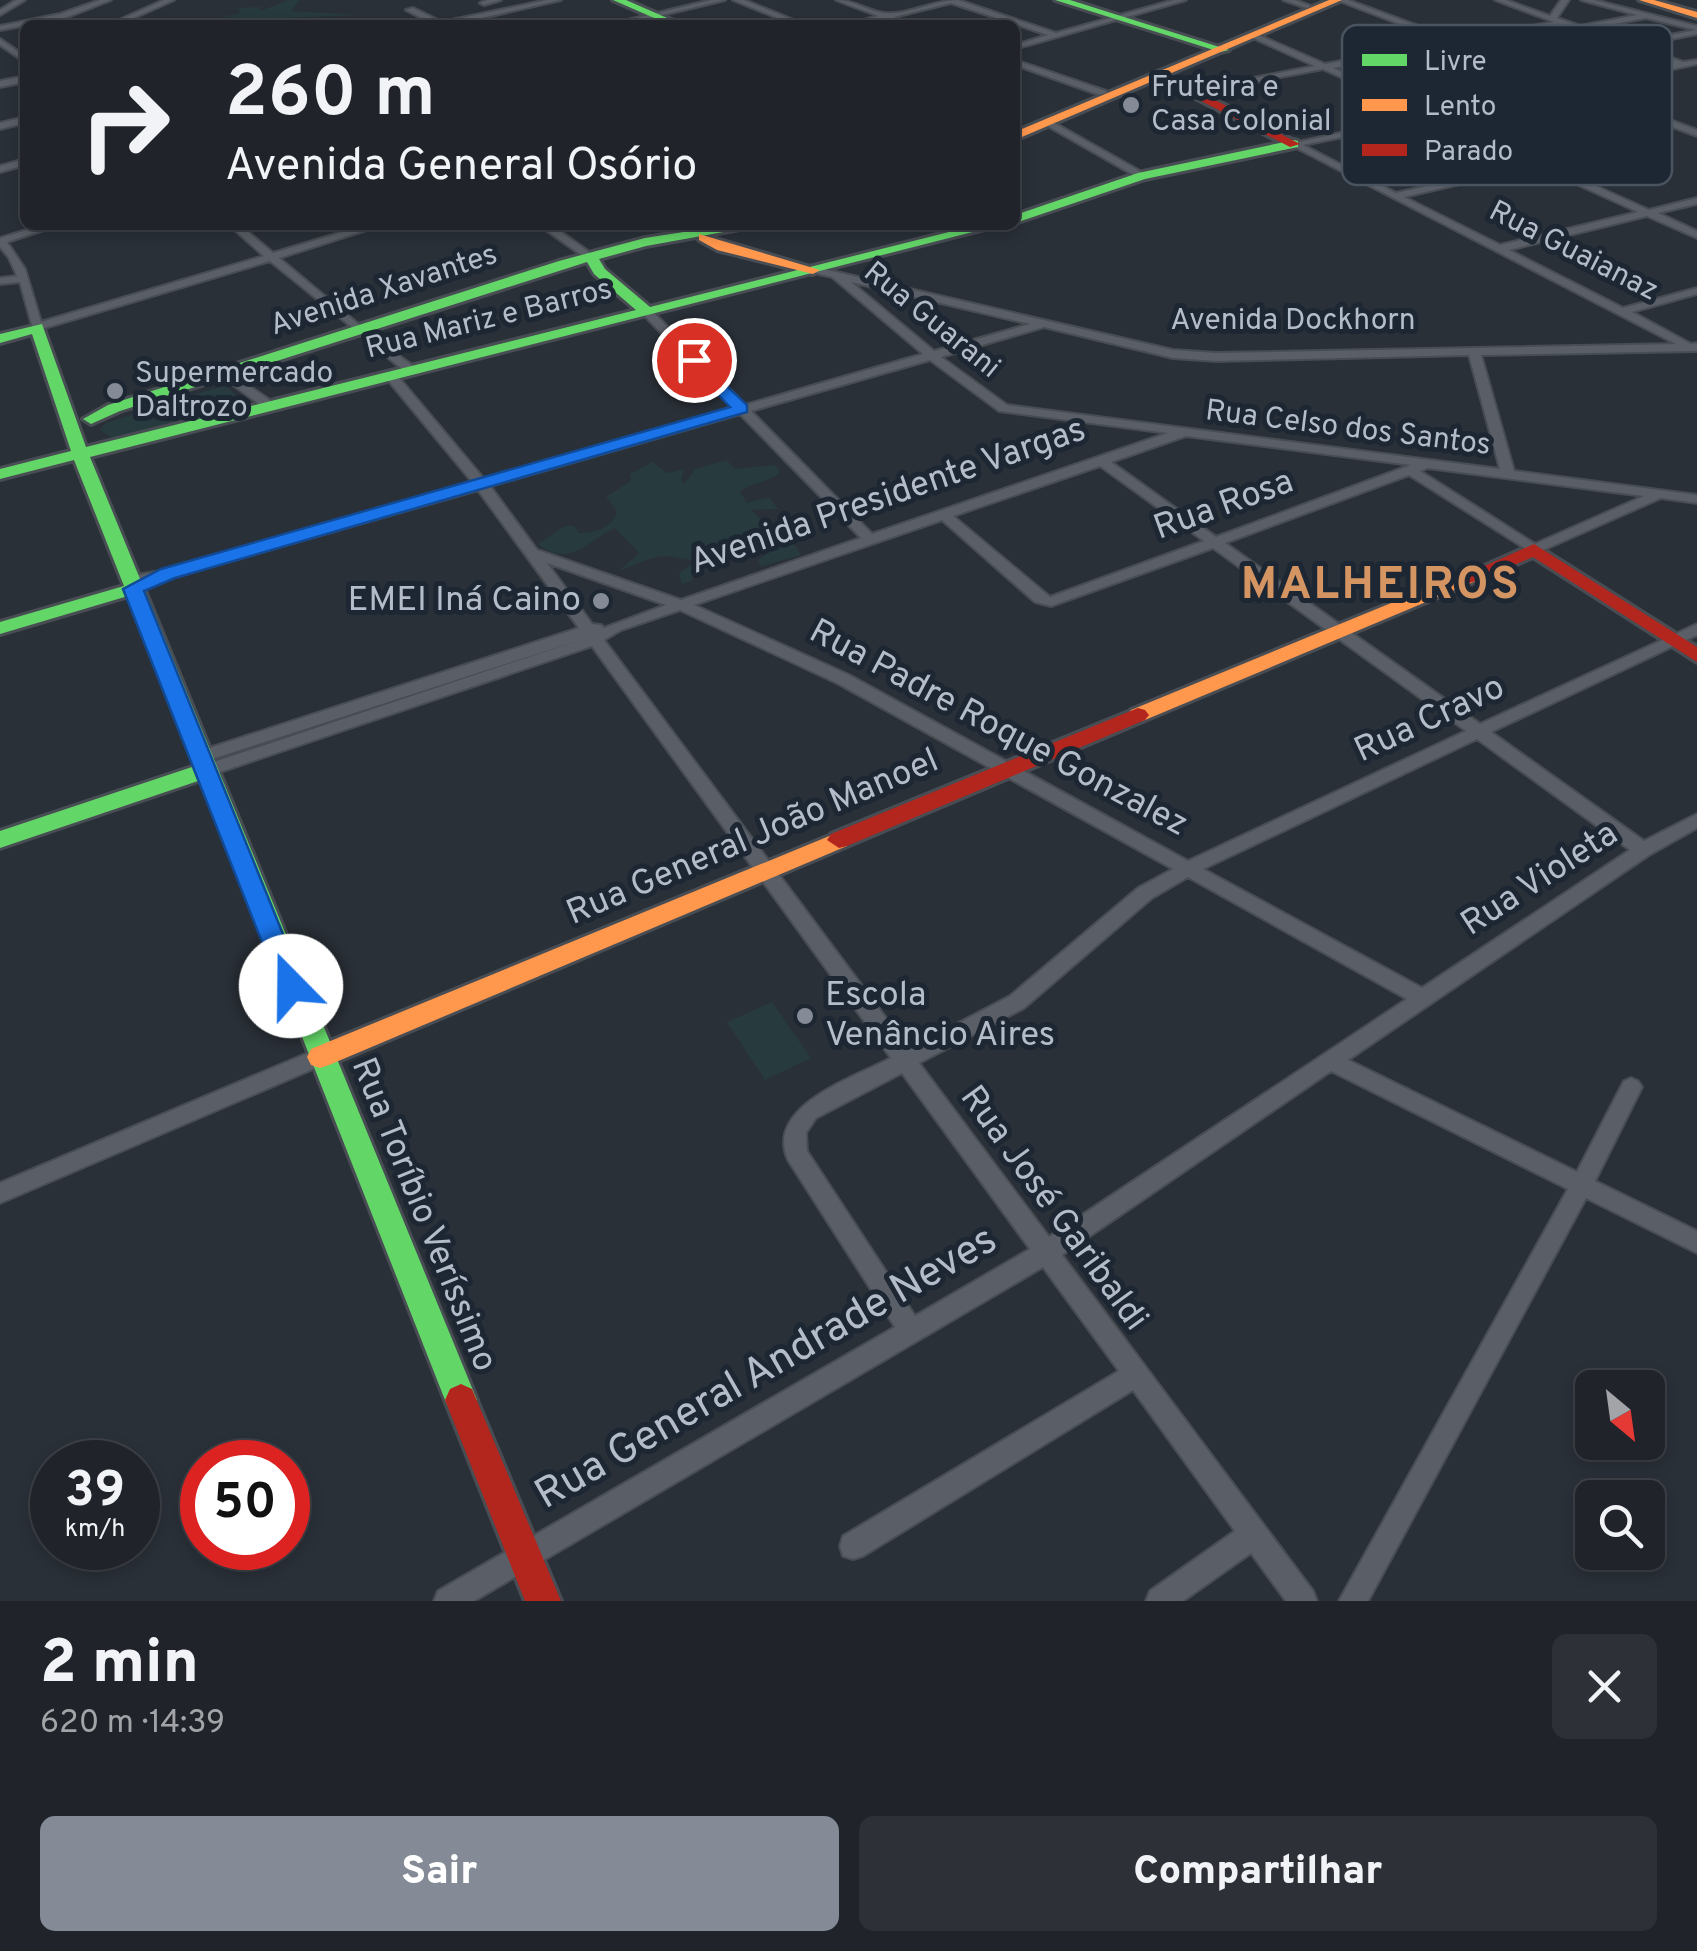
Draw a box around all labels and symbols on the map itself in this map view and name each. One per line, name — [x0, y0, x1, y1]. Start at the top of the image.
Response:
legend — [1342, 25, 1672, 185]
text: Livre — [1424, 45, 1487, 81]
place label: Fruteira e Casa Colonial — [1151, 70, 1332, 141]
text: Lento — [1424, 90, 1496, 126]
marker: Fruteira e Casa Colonial — [1120, 94, 1142, 116]
text: Parado — [1424, 135, 1513, 171]
street label: Rua Guaianaz — [1482, 194, 1664, 310]
street label: Avenida Xavantes — [266, 237, 502, 345]
street label: Rua Guarani — [855, 255, 1007, 387]
street label: Rua Mariz e Barros — [362, 272, 616, 368]
street label: Avenida Dockhorn — [1170, 303, 1416, 340]
pin — [652, 318, 737, 403]
place label: Supermercado Daltrozo — [135, 356, 333, 427]
marker: Supermercado Daltrozo — [104, 380, 126, 402]
street label: Rua Celso dos Santos — [1203, 393, 1493, 465]
street label: Avenida Presidente Vargas — [684, 409, 1092, 585]
street label: Rua Rosa — [1148, 460, 1300, 552]
district label: MALHEIROS — [1241, 558, 1521, 615]
place label: EMEI Iná Caino — [347, 579, 581, 623]
marker: EMEI Iná Caino — [590, 590, 612, 612]
street label: Rua Padre Roque Gonzalez — [801, 610, 1195, 848]
street label: Rua Cravo — [1348, 666, 1512, 774]
street label: Rua General João Manoel — [560, 740, 946, 936]
street label: Rua Violeta — [1453, 813, 1627, 947]
position arrow — [239, 934, 343, 1038]
place label: Escola Venâncio Aires — [825, 974, 1055, 1058]
marker: Escola Venâncio Aires — [794, 1005, 816, 1027]
street label: Rua Toríbio Veríssimo — [340, 1052, 506, 1378]
street label: Rua José Garibaldi — [949, 1078, 1157, 1340]
street label: Rua General Andrade Neves — [527, 1215, 1007, 1523]
north arrow — [1575, 1370, 1665, 1460]
speed limit sign: 50 — [180, 1440, 310, 1570]

